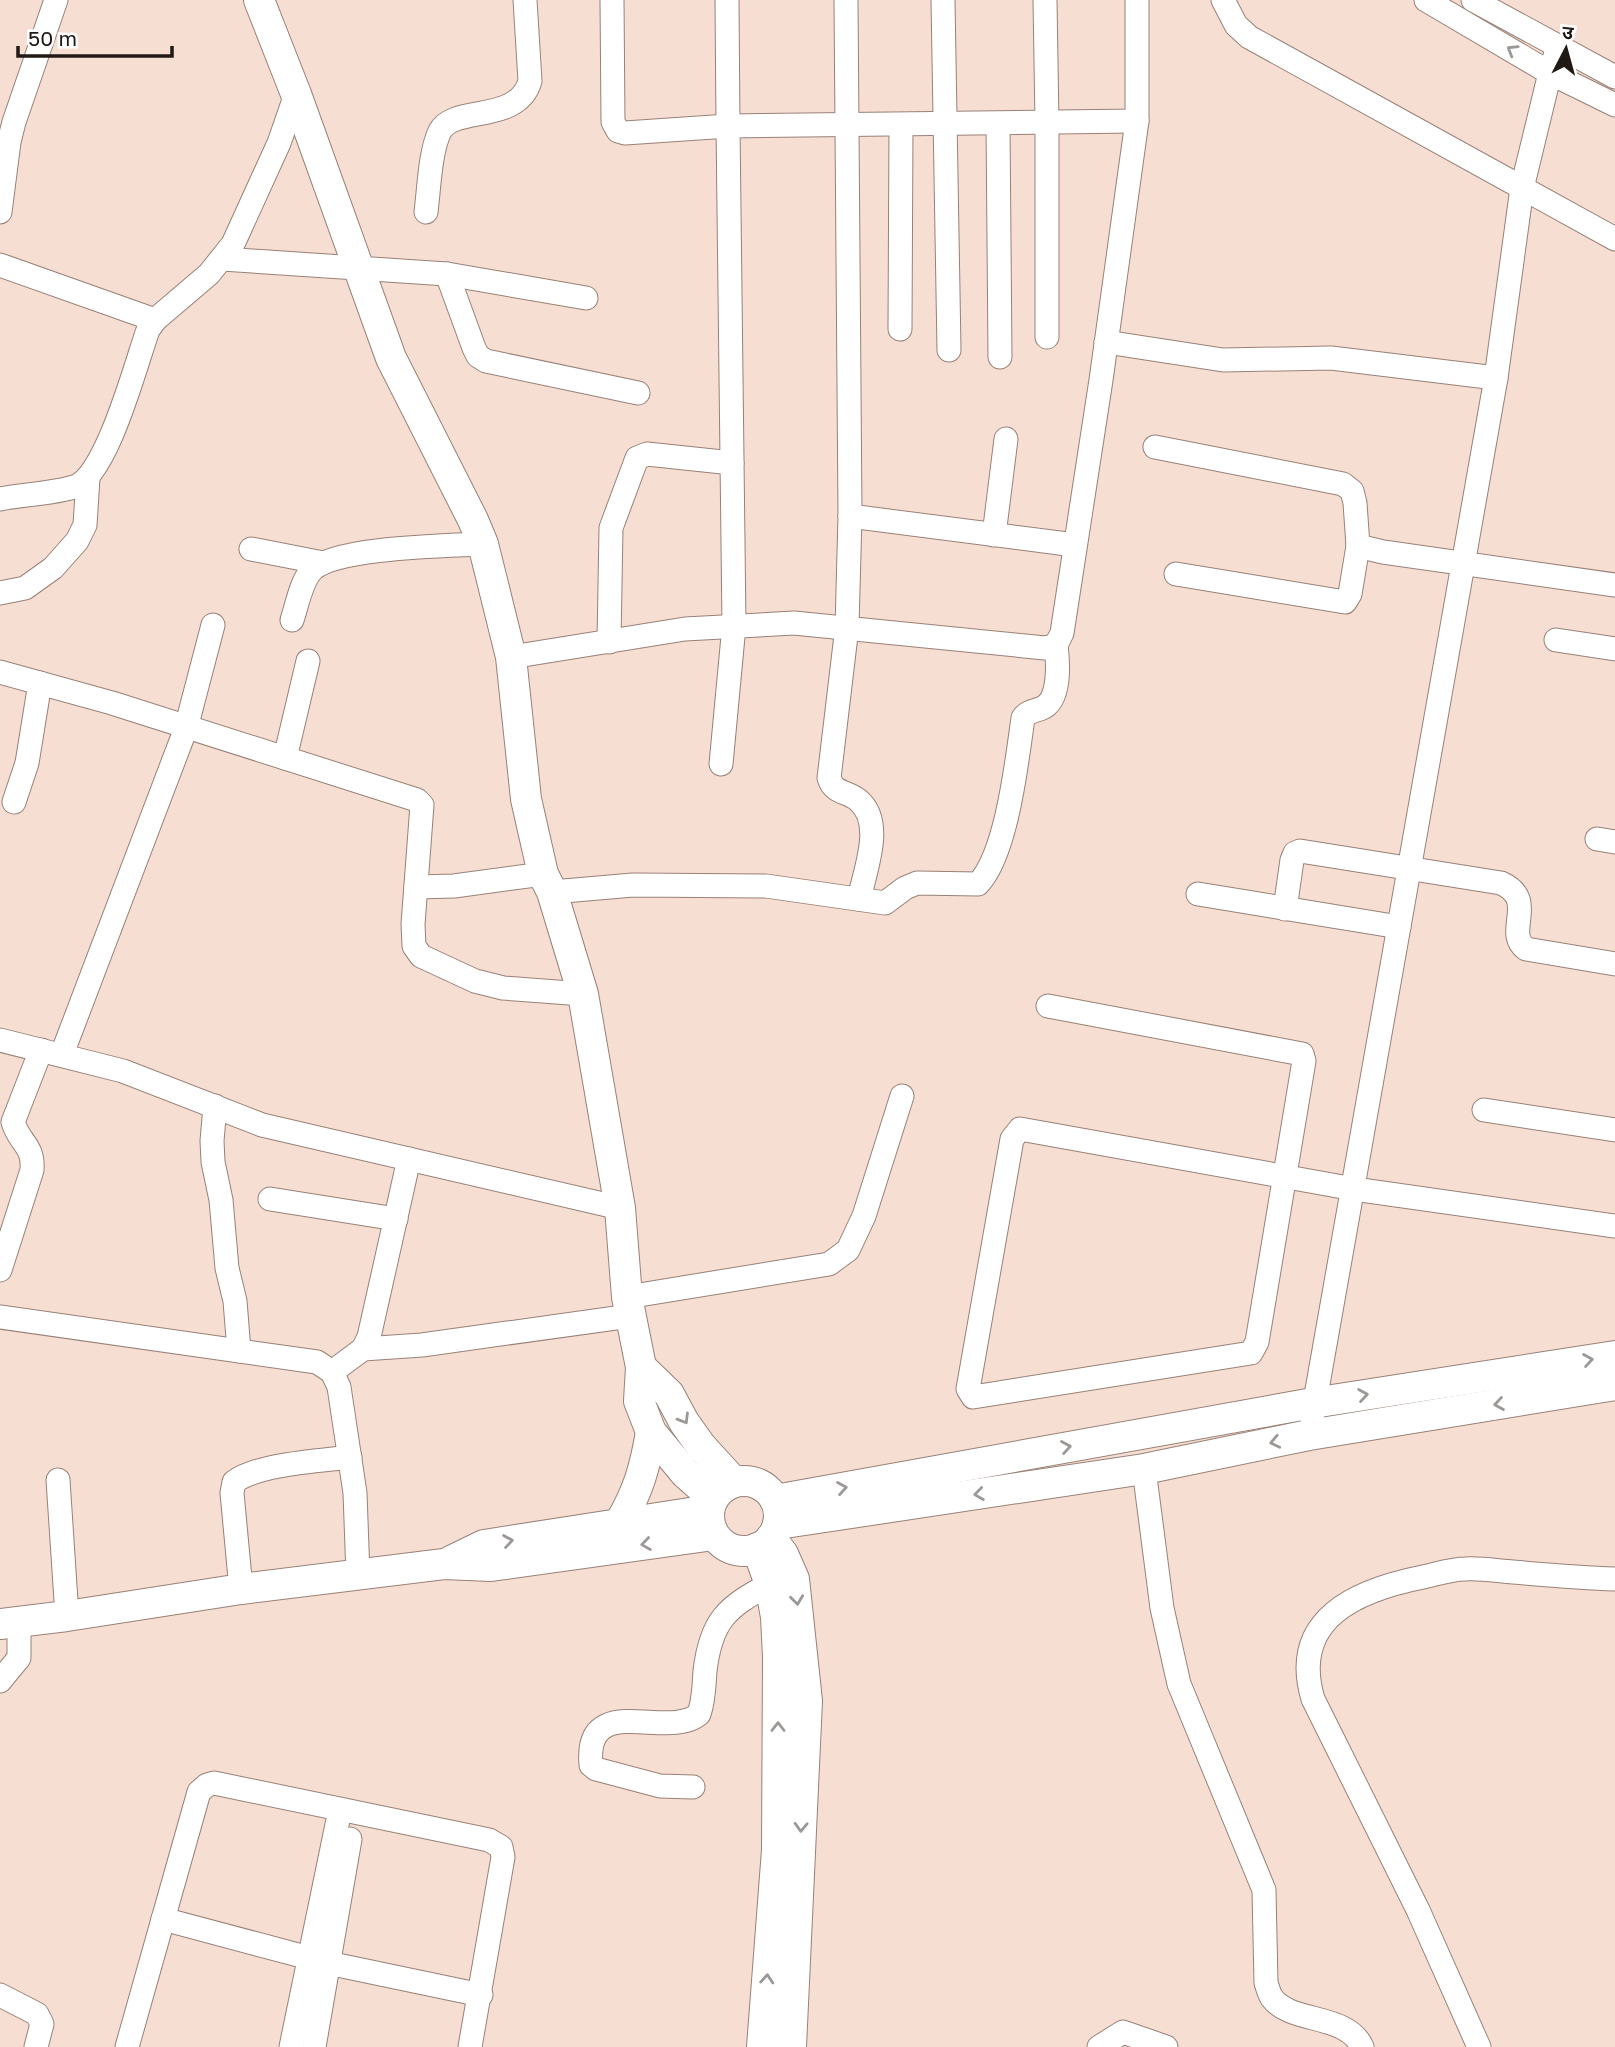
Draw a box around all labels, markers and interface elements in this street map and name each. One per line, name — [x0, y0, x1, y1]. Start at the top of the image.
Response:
scale bar — [18, 14, 172, 58]
north arrow — [1531, 14, 1601, 84]
text: उ — [1561, 20, 1575, 44]
text: 50 m — [28, 25, 77, 51]
one-way arrow — [1506, 46, 1519, 59]
one-way arrow — [1582, 1353, 1593, 1368]
one-way arrow — [1357, 1388, 1369, 1403]
one-way arrow — [1493, 1396, 1505, 1411]
one-way arrow — [675, 1412, 688, 1425]
one-way arrow — [1269, 1433, 1281, 1448]
one-way arrow — [1060, 1441, 1072, 1456]
one-way arrow — [836, 1481, 848, 1496]
one-way arrow — [973, 1486, 985, 1501]
one-way arrow — [502, 1534, 514, 1549]
one-way arrow — [640, 1536, 652, 1551]
one-way arrow — [790, 1594, 805, 1606]
one-way arrow — [770, 1722, 786, 1732]
one-way arrow — [793, 1821, 808, 1832]
one-way arrow — [759, 1973, 774, 1984]

